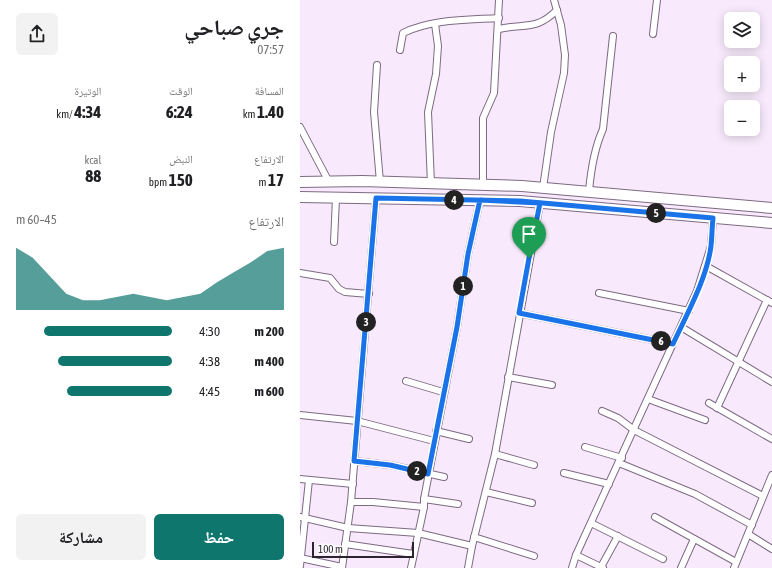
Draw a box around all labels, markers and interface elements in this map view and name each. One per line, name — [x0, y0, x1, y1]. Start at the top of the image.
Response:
map controls — [724, 12, 760, 136]
button: layers — [724, 12, 760, 48]
button: share — [16, 13, 58, 55]
text: جري صباحي — [184, 14, 284, 40]
text: 07:57 — [257, 42, 284, 57]
button: + — [724, 56, 760, 92]
text: الوتيرة — [75, 85, 101, 97]
text: الوقت — [169, 85, 193, 97]
text: المسافة — [255, 85, 284, 97]
button: − — [724, 100, 760, 136]
text: 4:34 — [74, 102, 101, 122]
text: 6:24 — [166, 102, 193, 122]
text: 1.40 — [257, 102, 284, 122]
text: /km — [56, 108, 74, 120]
text: km — [243, 108, 257, 120]
text: النبض — [169, 153, 193, 165]
text: الارتفاع — [254, 153, 284, 165]
text: kcal — [85, 154, 101, 166]
text: 88 — [85, 166, 101, 186]
text: 150 — [169, 170, 193, 190]
text: 17 — [268, 170, 284, 190]
text: bpm — [149, 176, 169, 188]
text: m — [259, 176, 268, 188]
pin: 4 — [444, 190, 464, 210]
text: 4 — [451, 194, 457, 206]
pin: 5 — [646, 203, 666, 223]
text: 5 — [653, 207, 659, 219]
text: 45–60 m — [16, 212, 57, 227]
text: الارتفاع — [249, 214, 284, 229]
pin — [512, 217, 546, 258]
icon: arrive — [518, 223, 540, 245]
pin: 1 — [453, 276, 473, 296]
text: 1 — [460, 280, 466, 292]
pin: 3 — [356, 312, 376, 332]
text: 3 — [363, 316, 369, 328]
text: 4:30 — [199, 324, 220, 339]
text: 200 m — [255, 324, 284, 339]
pin: 6 — [651, 331, 671, 351]
text: 6 — [658, 335, 664, 347]
text: 4:38 — [199, 354, 220, 369]
text: 400 m — [255, 354, 284, 369]
text: 4:45 — [199, 384, 220, 399]
text: 600 m — [255, 384, 284, 399]
pin: 2 — [407, 461, 427, 481]
text: 2 — [414, 465, 420, 477]
button: مشاركة — [16, 514, 146, 560]
button: حفظ — [154, 514, 284, 560]
scale bar — [312, 540, 414, 559]
text: 100 m — [318, 543, 343, 555]

